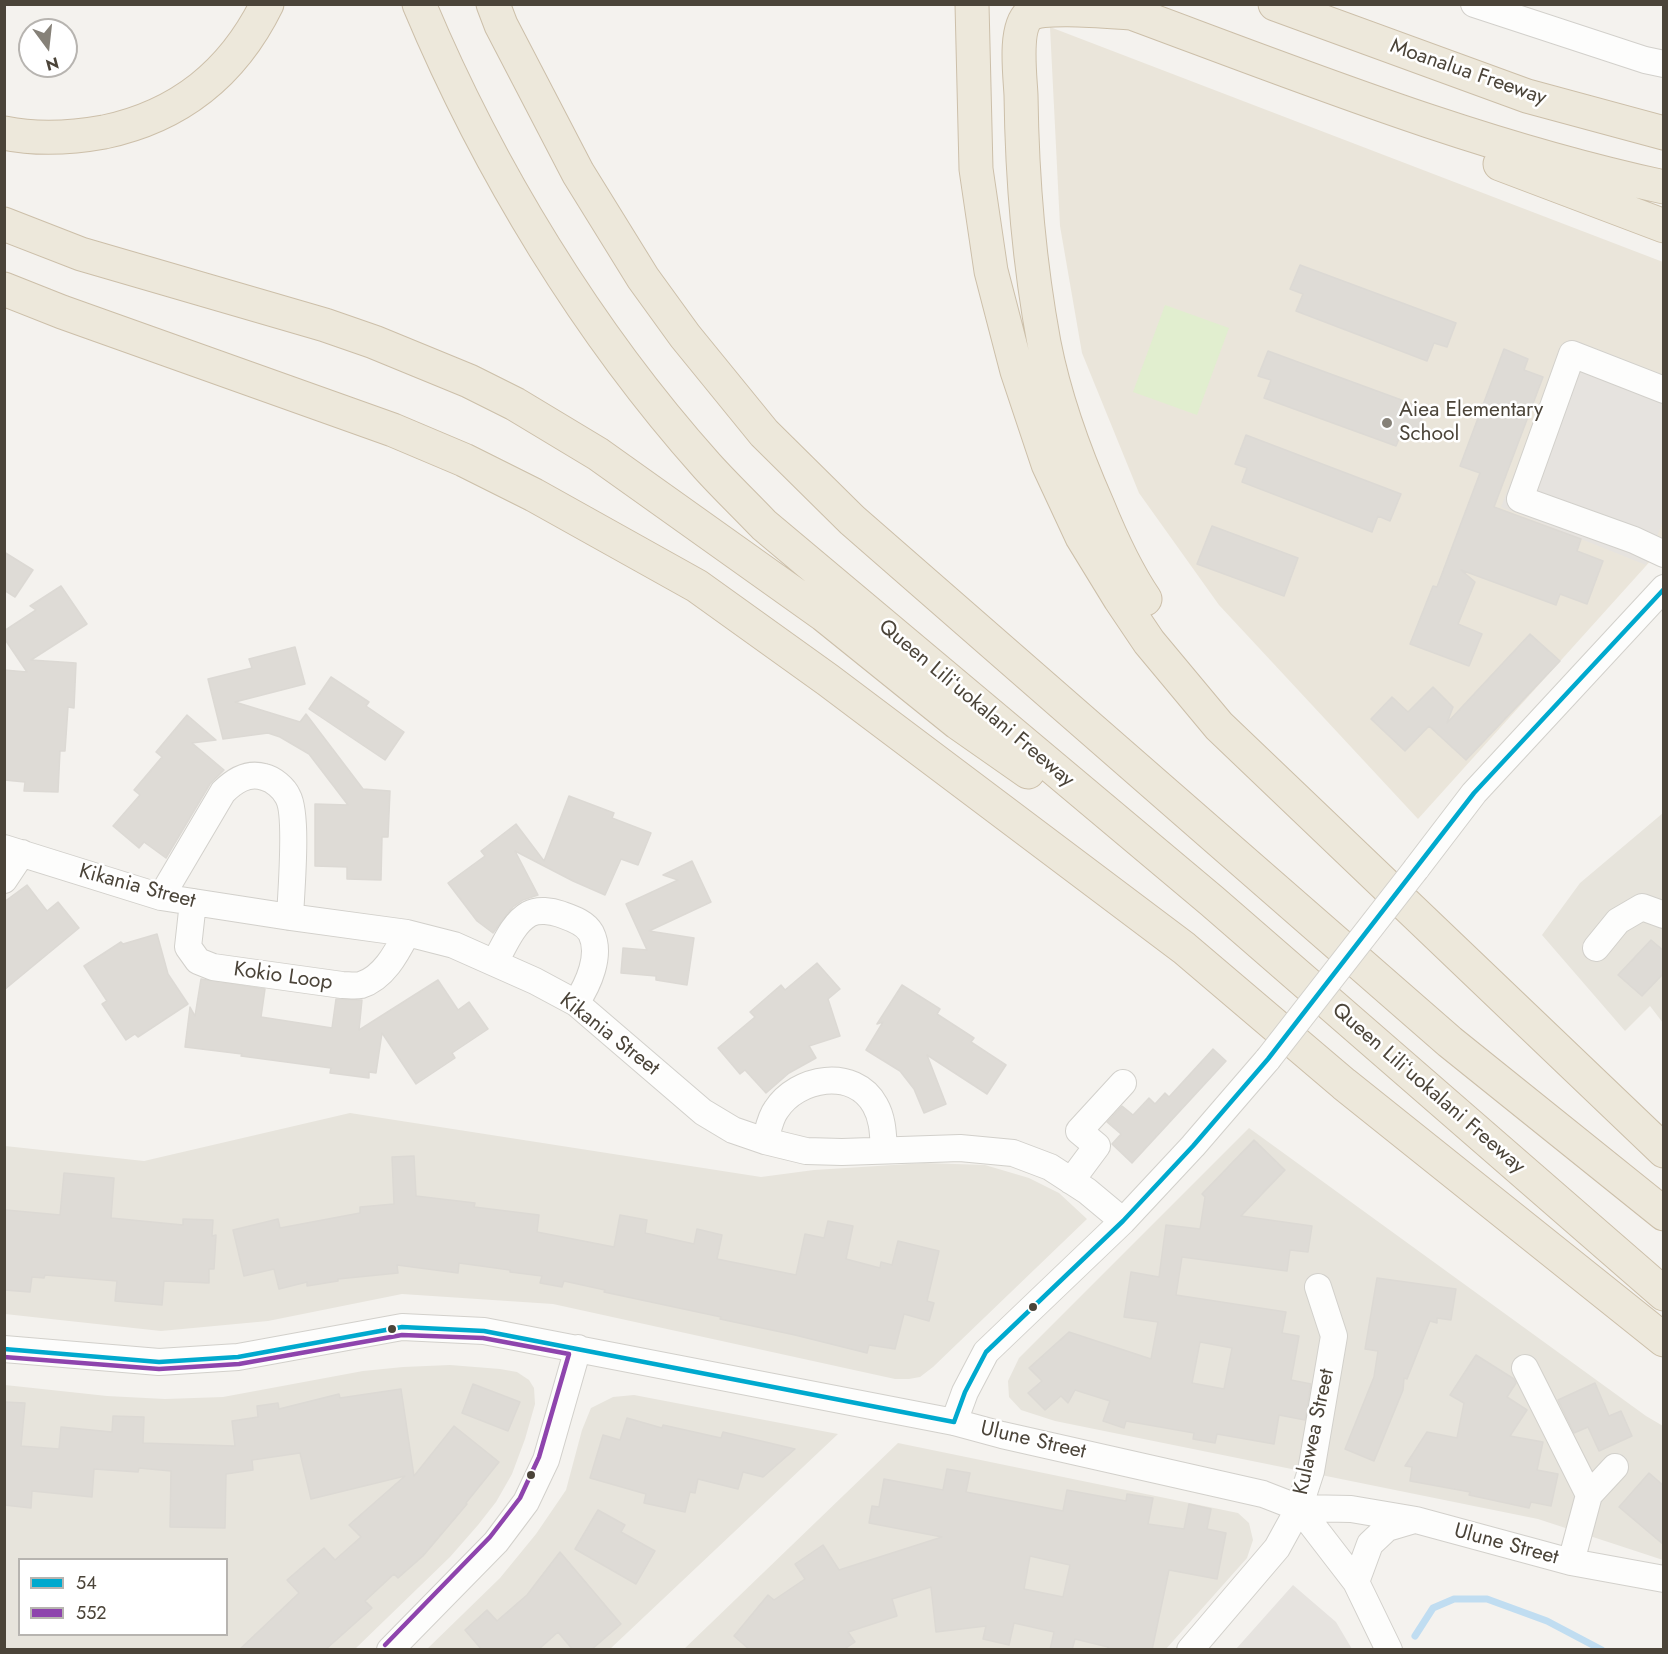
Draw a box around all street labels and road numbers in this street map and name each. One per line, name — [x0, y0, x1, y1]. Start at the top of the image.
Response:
street label: Moanalua Freeway — [1386, 34, 1550, 112]
street label: Queen Liliʻuokalani Freeway — [873, 615, 1079, 793]
street label: Kikania Street — [76, 859, 198, 915]
street label: Kokio Loop — [232, 958, 334, 996]
street label: Kikania Street — [554, 988, 664, 1082]
street label: Queen Liliʻuokalani Freeway — [1326, 998, 1530, 1180]
street label: Kulawea Street — [1289, 1367, 1341, 1497]
street label: Ulune Street — [978, 1417, 1088, 1465]
street label: Ulune Street — [1451, 1519, 1561, 1571]

